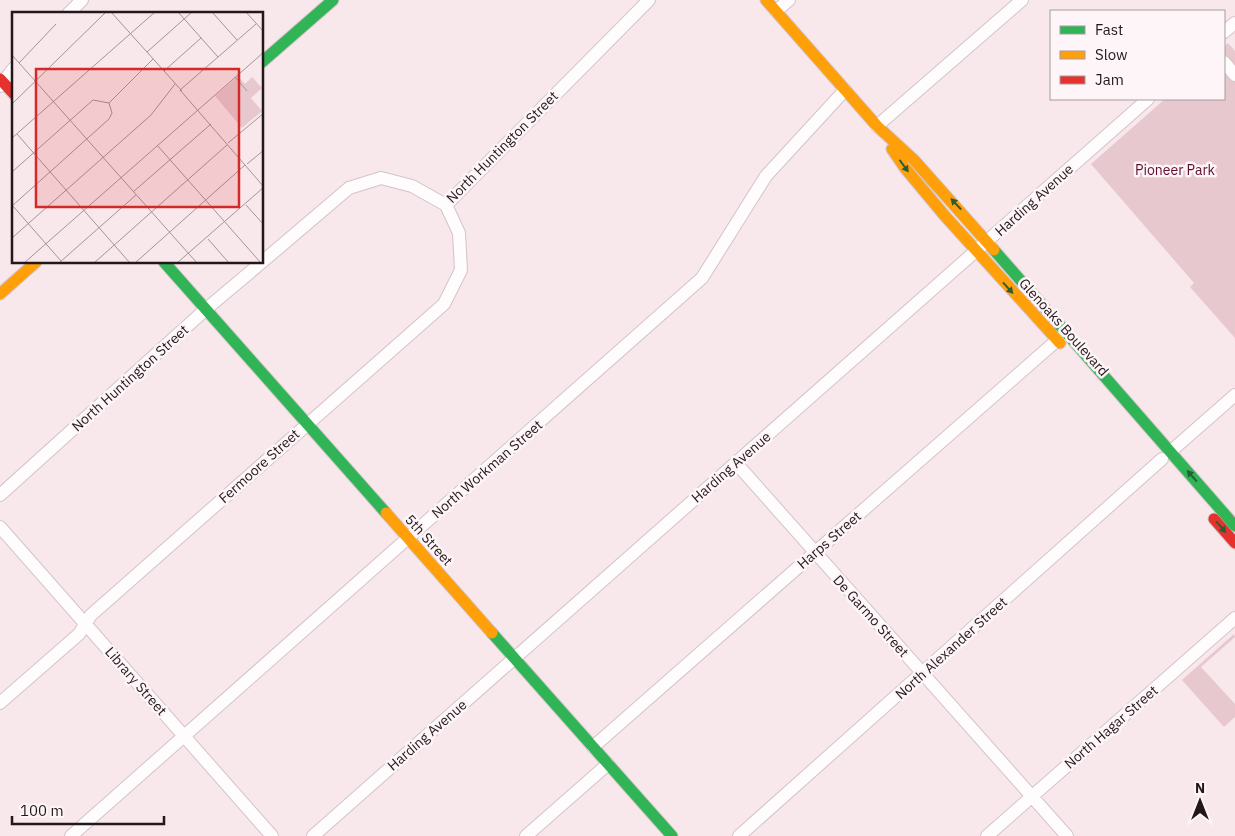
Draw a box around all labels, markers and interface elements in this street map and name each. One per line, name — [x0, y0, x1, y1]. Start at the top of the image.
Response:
legend — [1050, 10, 1225, 100]
inset map — [12, 12, 264, 264]
text: Fast — [1095, 20, 1123, 39]
text: Slow — [1095, 45, 1128, 64]
text: Jam — [1095, 70, 1124, 89]
street label: North Huntington Street — [442, 87, 562, 207]
one-way arrow — [899, 159, 910, 172]
street label: Harding Avenue — [991, 160, 1077, 240]
park label: Pioneer Park — [1135, 161, 1216, 179]
one-way arrow — [950, 199, 962, 211]
street label: Glenoaks Boulevard — [1015, 274, 1113, 380]
one-way arrow — [1003, 281, 1014, 294]
street label: North Huntington Street — [68, 321, 192, 435]
street label: North Workman Street — [428, 416, 546, 522]
street label: Fermoore Street — [215, 425, 303, 507]
street label: Harding Avenue — [688, 427, 775, 506]
one-way arrow — [1186, 469, 1197, 482]
street label: Harps Street — [793, 507, 865, 573]
street label: 5th Street — [401, 511, 457, 569]
one-way arrow — [1215, 520, 1227, 532]
street label: De Garmo Street — [829, 571, 913, 661]
street label: North Alexander Street — [891, 593, 1011, 703]
street label: Library Street — [101, 643, 171, 719]
street label: North Hagar Street — [1061, 681, 1162, 773]
street label: Harding Avenue — [384, 695, 471, 774]
north arrow — [1175, 776, 1225, 826]
text: N — [1195, 779, 1205, 797]
scale bar — [12, 794, 165, 826]
text: 100 m — [20, 801, 64, 820]

